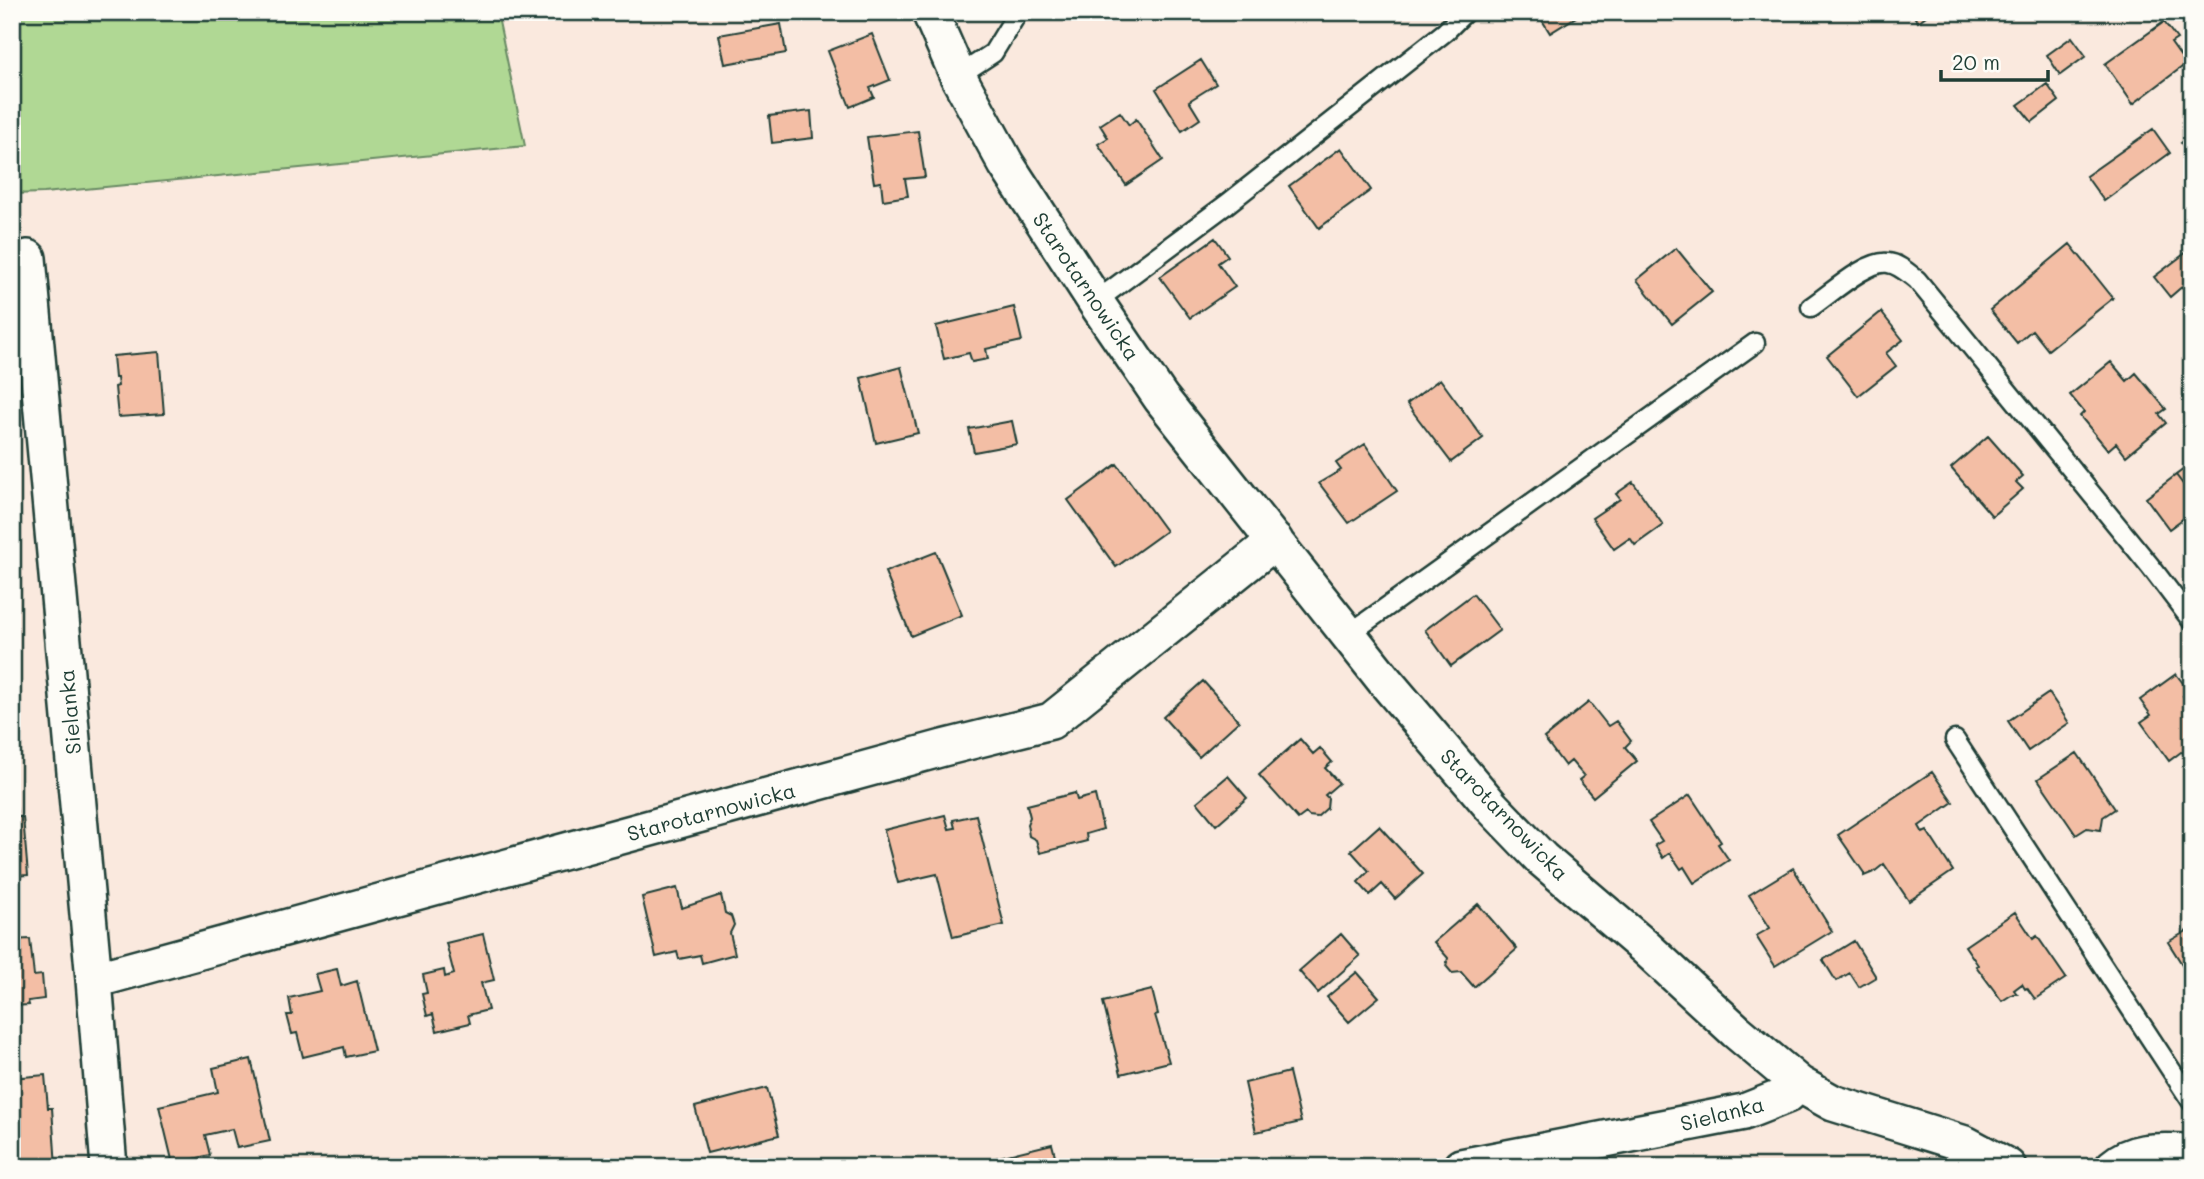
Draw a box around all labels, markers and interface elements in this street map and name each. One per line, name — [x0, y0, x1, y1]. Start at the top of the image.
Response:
scale bar — [1941, 38, 2048, 82]
text: 20 m — [1952, 48, 2000, 75]
street label: Starotarnowicka — [1027, 207, 1147, 365]
street label: Sielanka — [52, 668, 86, 756]
street label: Starotarnowicka — [1435, 742, 1575, 886]
street label: Starotarnowicka — [624, 776, 798, 846]
street label: Sielanka — [1677, 1090, 1767, 1136]

